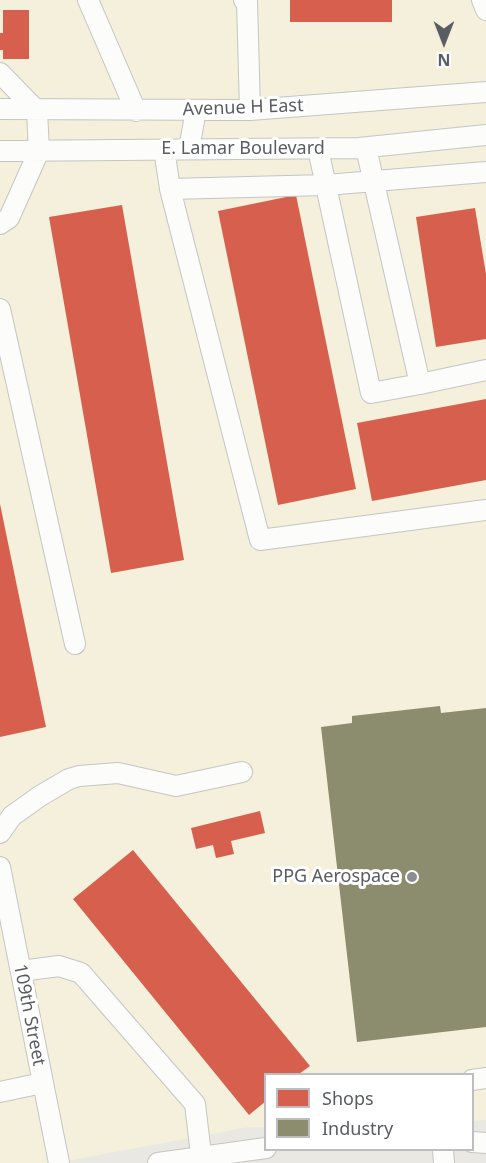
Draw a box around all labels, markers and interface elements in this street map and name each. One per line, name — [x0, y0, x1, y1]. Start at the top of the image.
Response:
north arrow — [414, 12, 474, 72]
text: N — [438, 49, 451, 71]
street label: Avenue H East — [182, 95, 304, 121]
street label: E. Lamar Boulevard — [161, 138, 325, 160]
place label: PPG Aerospace — [272, 866, 400, 888]
marker: PPG Aerospace — [405, 870, 419, 884]
street label: 109th Street — [9, 962, 49, 1068]
legend — [264, 1073, 474, 1151]
text: Shops — [322, 1086, 374, 1110]
text: Industry — [322, 1116, 393, 1140]

